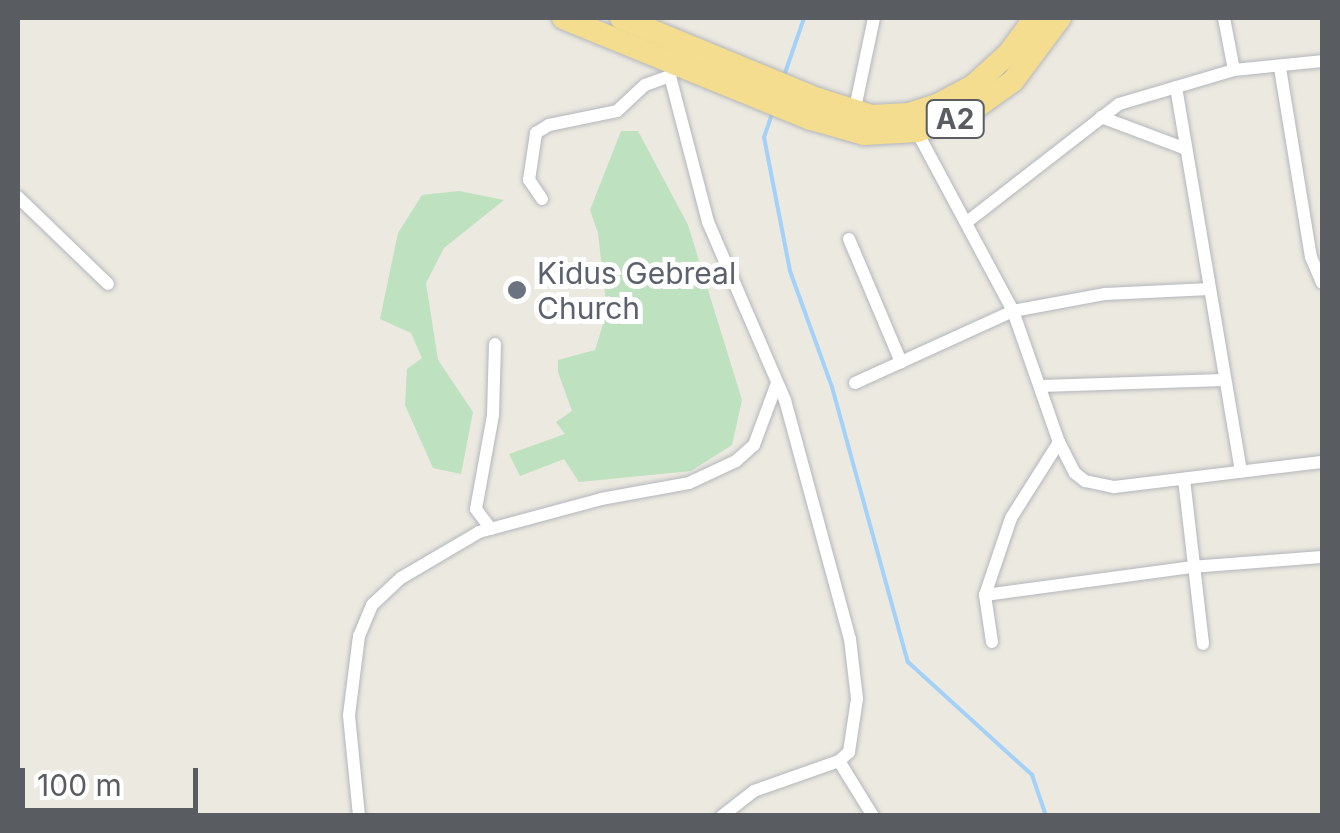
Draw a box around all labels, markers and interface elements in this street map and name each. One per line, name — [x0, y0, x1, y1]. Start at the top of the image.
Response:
road number: A2 — [925, 96, 985, 142]
place label: Kidus Gebreal Church — [537, 255, 736, 326]
marker: Kidus Gebreal Church — [506, 279, 528, 301]
scale bar — [25, 748, 202, 810]
text: 100 m — [37, 767, 122, 803]

